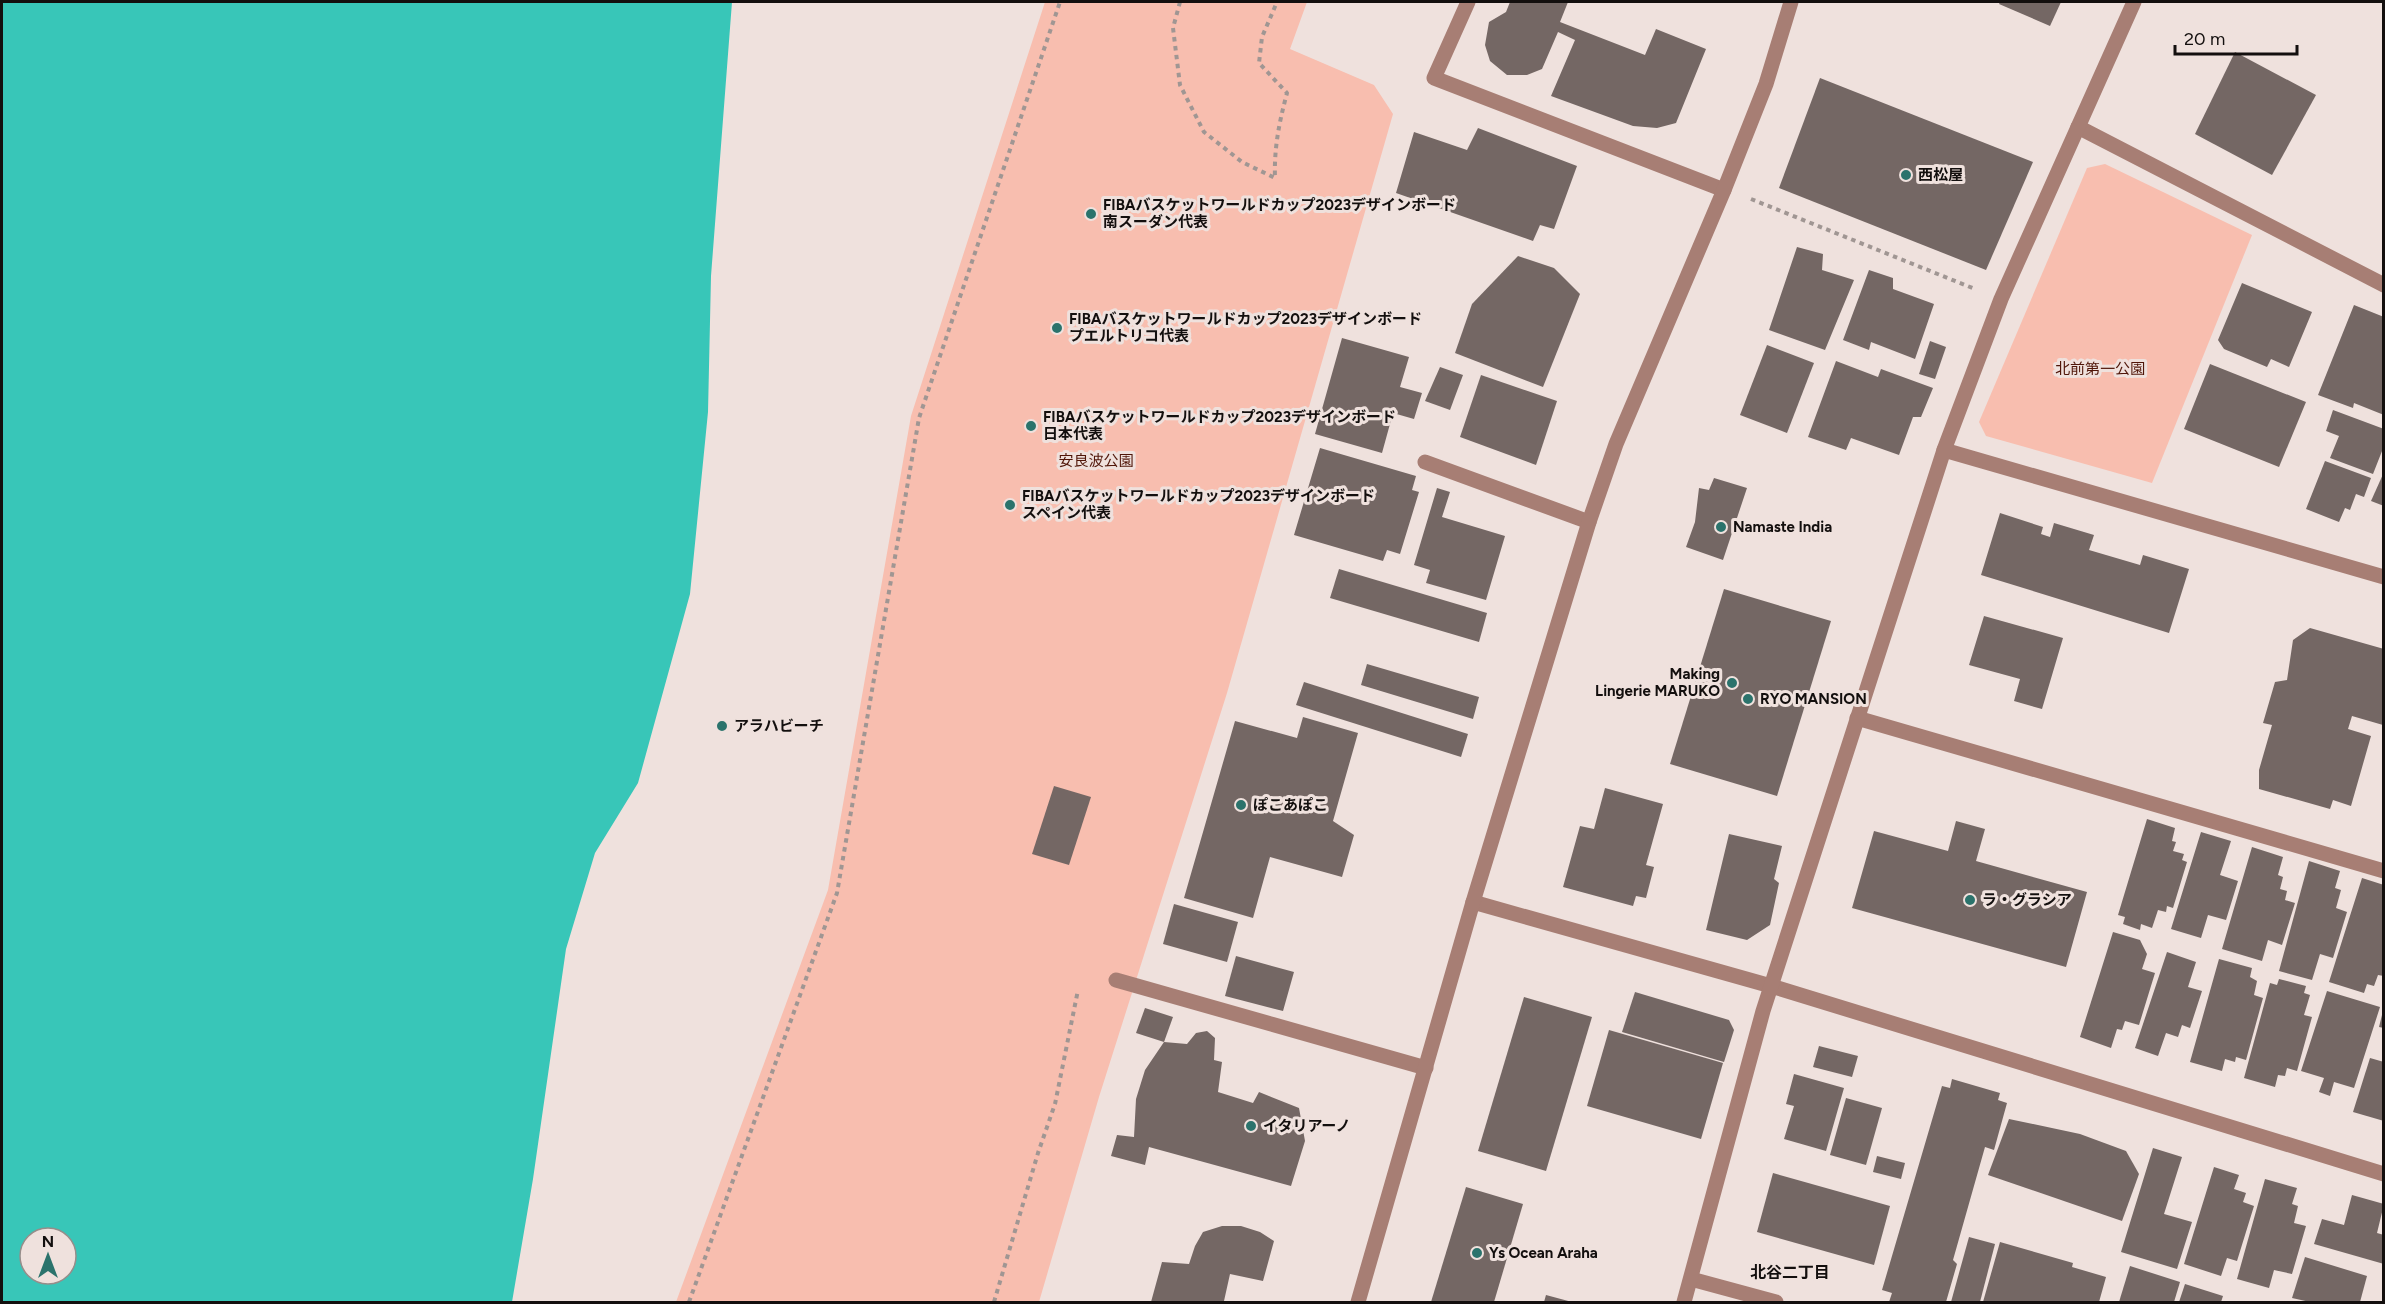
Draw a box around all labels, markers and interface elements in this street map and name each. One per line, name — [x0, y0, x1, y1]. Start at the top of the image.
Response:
scale bar — [2175, 18, 2296, 56]
text: 20 m — [2184, 28, 2225, 50]
place label: 西松屋 — [1918, 166, 1963, 184]
marker: 西松屋 — [1899, 168, 1913, 182]
place label: FIBAバスケットワールドカップ2023デザインボード 南スーダン代表 — [1103, 196, 1456, 231]
marker: FIBAバスケットワールドカップ2023デザインボード 南スーダン代表 — [1084, 207, 1098, 221]
place label: FIBAバスケットワールドカップ2023デザインボード プエルトリコ代表 — [1069, 310, 1422, 345]
marker: FIBAバスケットワールドカップ2023デザインボード プエルトリコ代表 — [1050, 321, 1064, 335]
park label: 北前第一公園 — [2055, 360, 2145, 378]
place label: FIBAバスケットワールドカップ2023デザインボード 日本代表 — [1043, 408, 1396, 443]
marker: FIBAバスケットワールドカップ2023デザインボード 日本代表 — [1024, 419, 1038, 433]
park label: 安良波公園 — [1058, 452, 1134, 470]
place label: FIBAバスケットワールドカップ2023デザインボード スペイン代表 — [1022, 487, 1375, 522]
marker: FIBAバスケットワールドカップ2023デザインボード スペイン代表 — [1003, 498, 1017, 512]
place label: Namaste India — [1733, 518, 1832, 536]
marker: Namaste India — [1714, 520, 1728, 534]
place label: Making Lingerie MARUKO — [1595, 665, 1720, 700]
marker: Making Lingerie MARUKO — [1725, 676, 1739, 690]
place label: RYO MANSION — [1760, 690, 1867, 708]
marker: RYO MANSION — [1741, 692, 1755, 706]
place label: アラハビーチ — [734, 717, 824, 735]
marker: アラハビーチ — [715, 719, 729, 733]
place label: ぽこあぽこ — [1253, 796, 1328, 814]
marker: ぽこあぽこ — [1234, 798, 1248, 812]
place label: ラ・グラシア — [1982, 891, 2072, 909]
marker: ラ・グラシア — [1963, 893, 1977, 907]
place label: イタリアーノ — [1263, 1117, 1351, 1135]
marker: イタリアーノ — [1244, 1119, 1258, 1133]
north arrow — [18, 1226, 78, 1286]
text: N — [42, 1232, 54, 1251]
place label: Ys Ocean Araha — [1489, 1244, 1598, 1262]
marker: Ys Ocean Araha — [1470, 1246, 1484, 1260]
district label: 北谷二丁目 — [1750, 1263, 1830, 1282]

